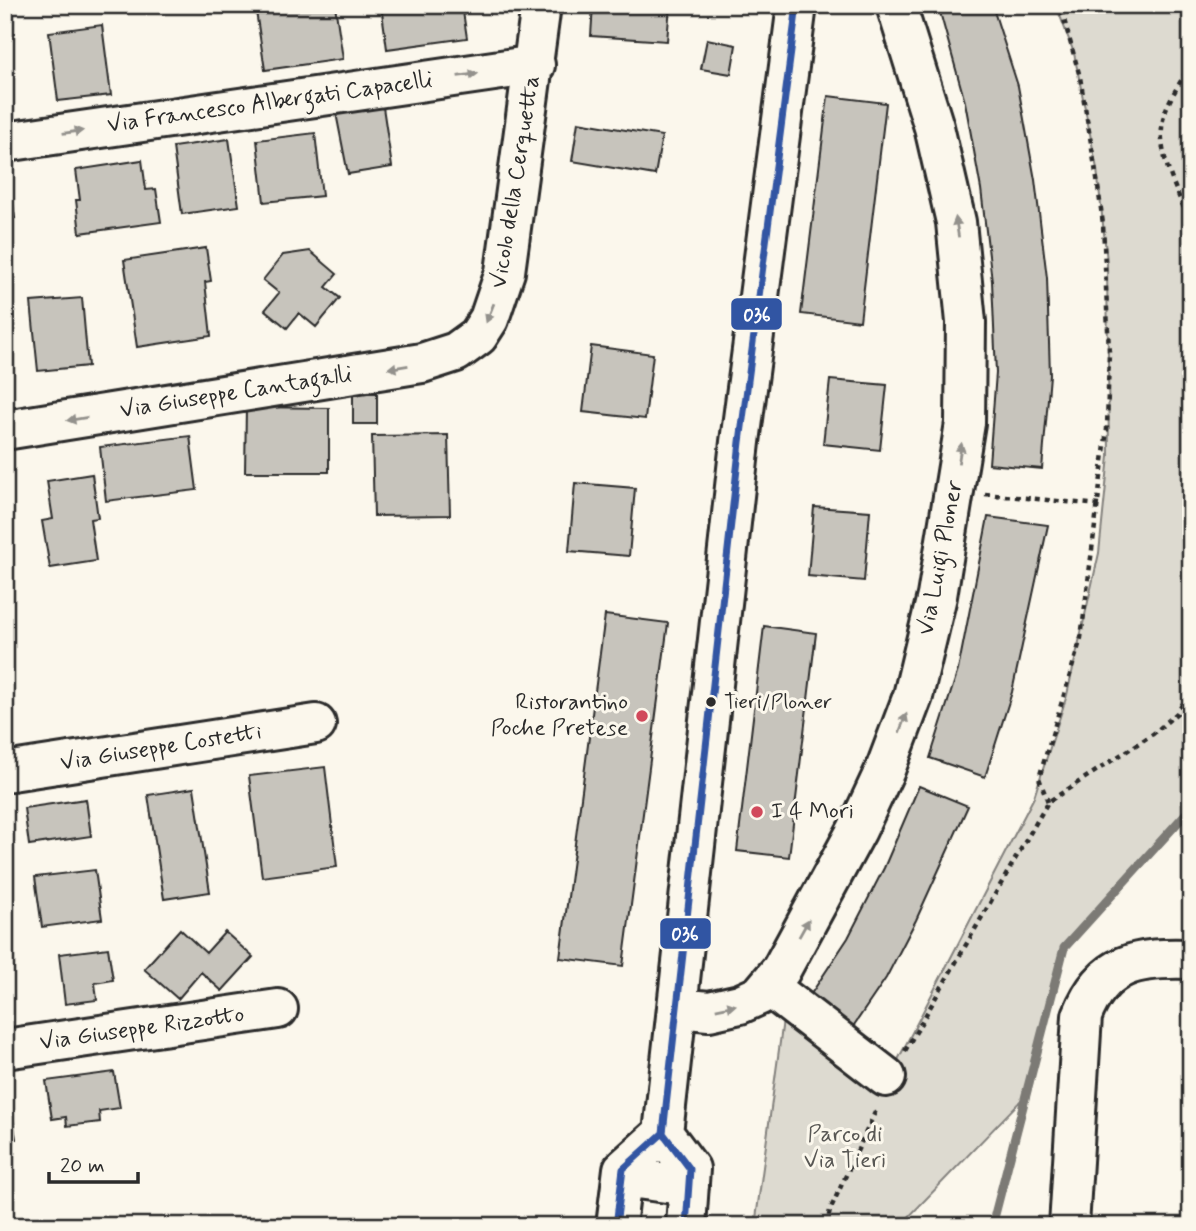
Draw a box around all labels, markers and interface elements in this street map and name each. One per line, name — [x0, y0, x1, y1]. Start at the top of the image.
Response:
street label: Via Francesco Albergati Capacelli — [105, 65, 435, 143]
one-way arrow — [457, 69, 479, 80]
street label: Vicolo della Cerquetta — [484, 73, 548, 291]
one-way arrow — [62, 127, 84, 138]
one-way arrow — [951, 216, 962, 238]
line badge: 036 — [730, 297, 783, 331]
one-way arrow — [485, 303, 496, 324]
text: 036 — [743, 303, 771, 328]
street label: Via Giuseppe Cantagalli — [118, 360, 354, 428]
one-way arrow — [387, 362, 409, 373]
one-way arrow — [66, 414, 88, 425]
one-way arrow — [955, 442, 966, 464]
street label: Via Luigi Ploner — [911, 478, 973, 638]
place label: Ristorantino Poche Pretese — [491, 688, 628, 744]
place label: Tieri/Ploner — [724, 688, 832, 716]
marker: Tieri/Ploner — [704, 695, 718, 709]
marker: Ristorantino Poche Pretese — [634, 708, 650, 724]
one-way arrow — [897, 713, 908, 734]
street label: Via Giuseppe Costetti — [58, 717, 264, 779]
place label: I 4 Mori — [771, 797, 854, 827]
marker: I 4 Mori — [749, 804, 765, 820]
line badge: 036 — [659, 917, 712, 950]
one-way arrow — [798, 918, 810, 938]
text: 036 — [671, 922, 699, 947]
street label: Via Giuseppe Rizzotto — [38, 1000, 246, 1058]
one-way arrow — [715, 1002, 737, 1013]
park label: Parco di Via Tieri — [804, 1120, 886, 1176]
scale bar — [49, 1140, 138, 1184]
text: 20 m — [60, 1152, 105, 1180]

